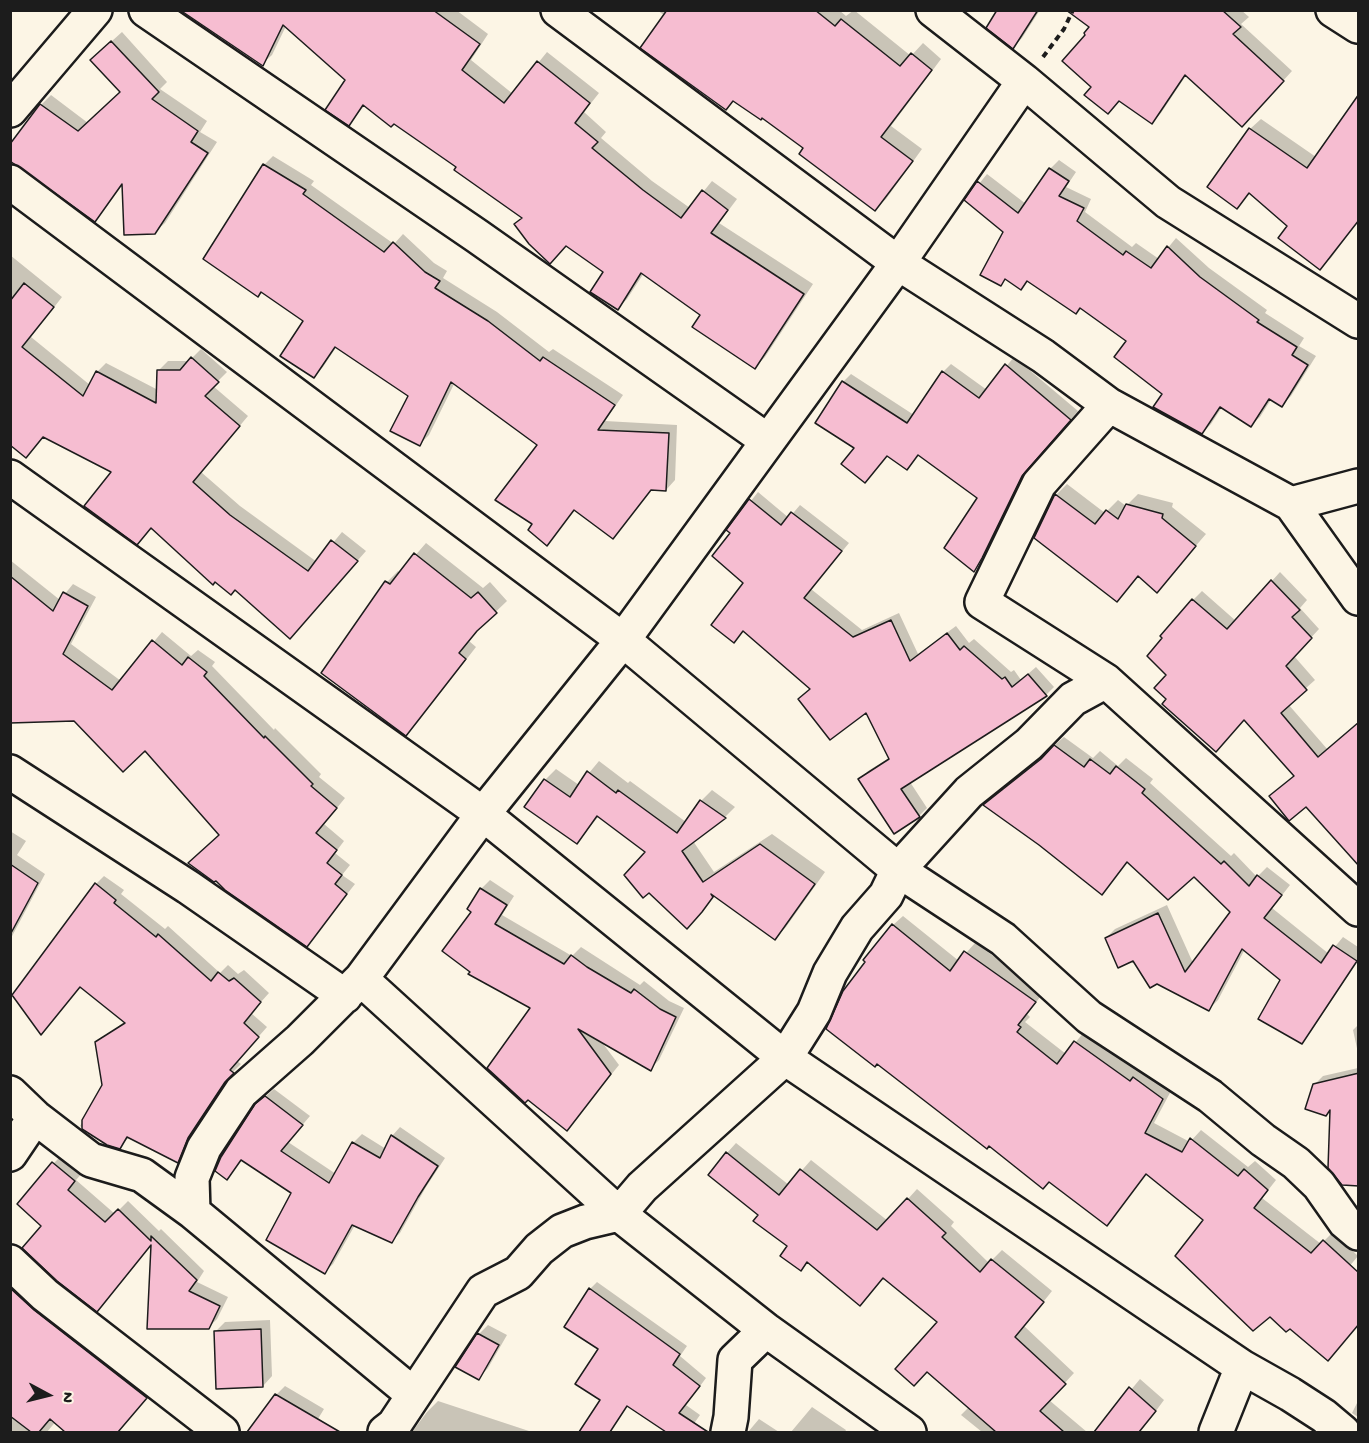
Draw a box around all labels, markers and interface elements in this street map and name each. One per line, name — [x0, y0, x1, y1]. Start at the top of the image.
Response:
north arrow — [18, 1365, 78, 1425]
text: N — [56, 1391, 76, 1404]

